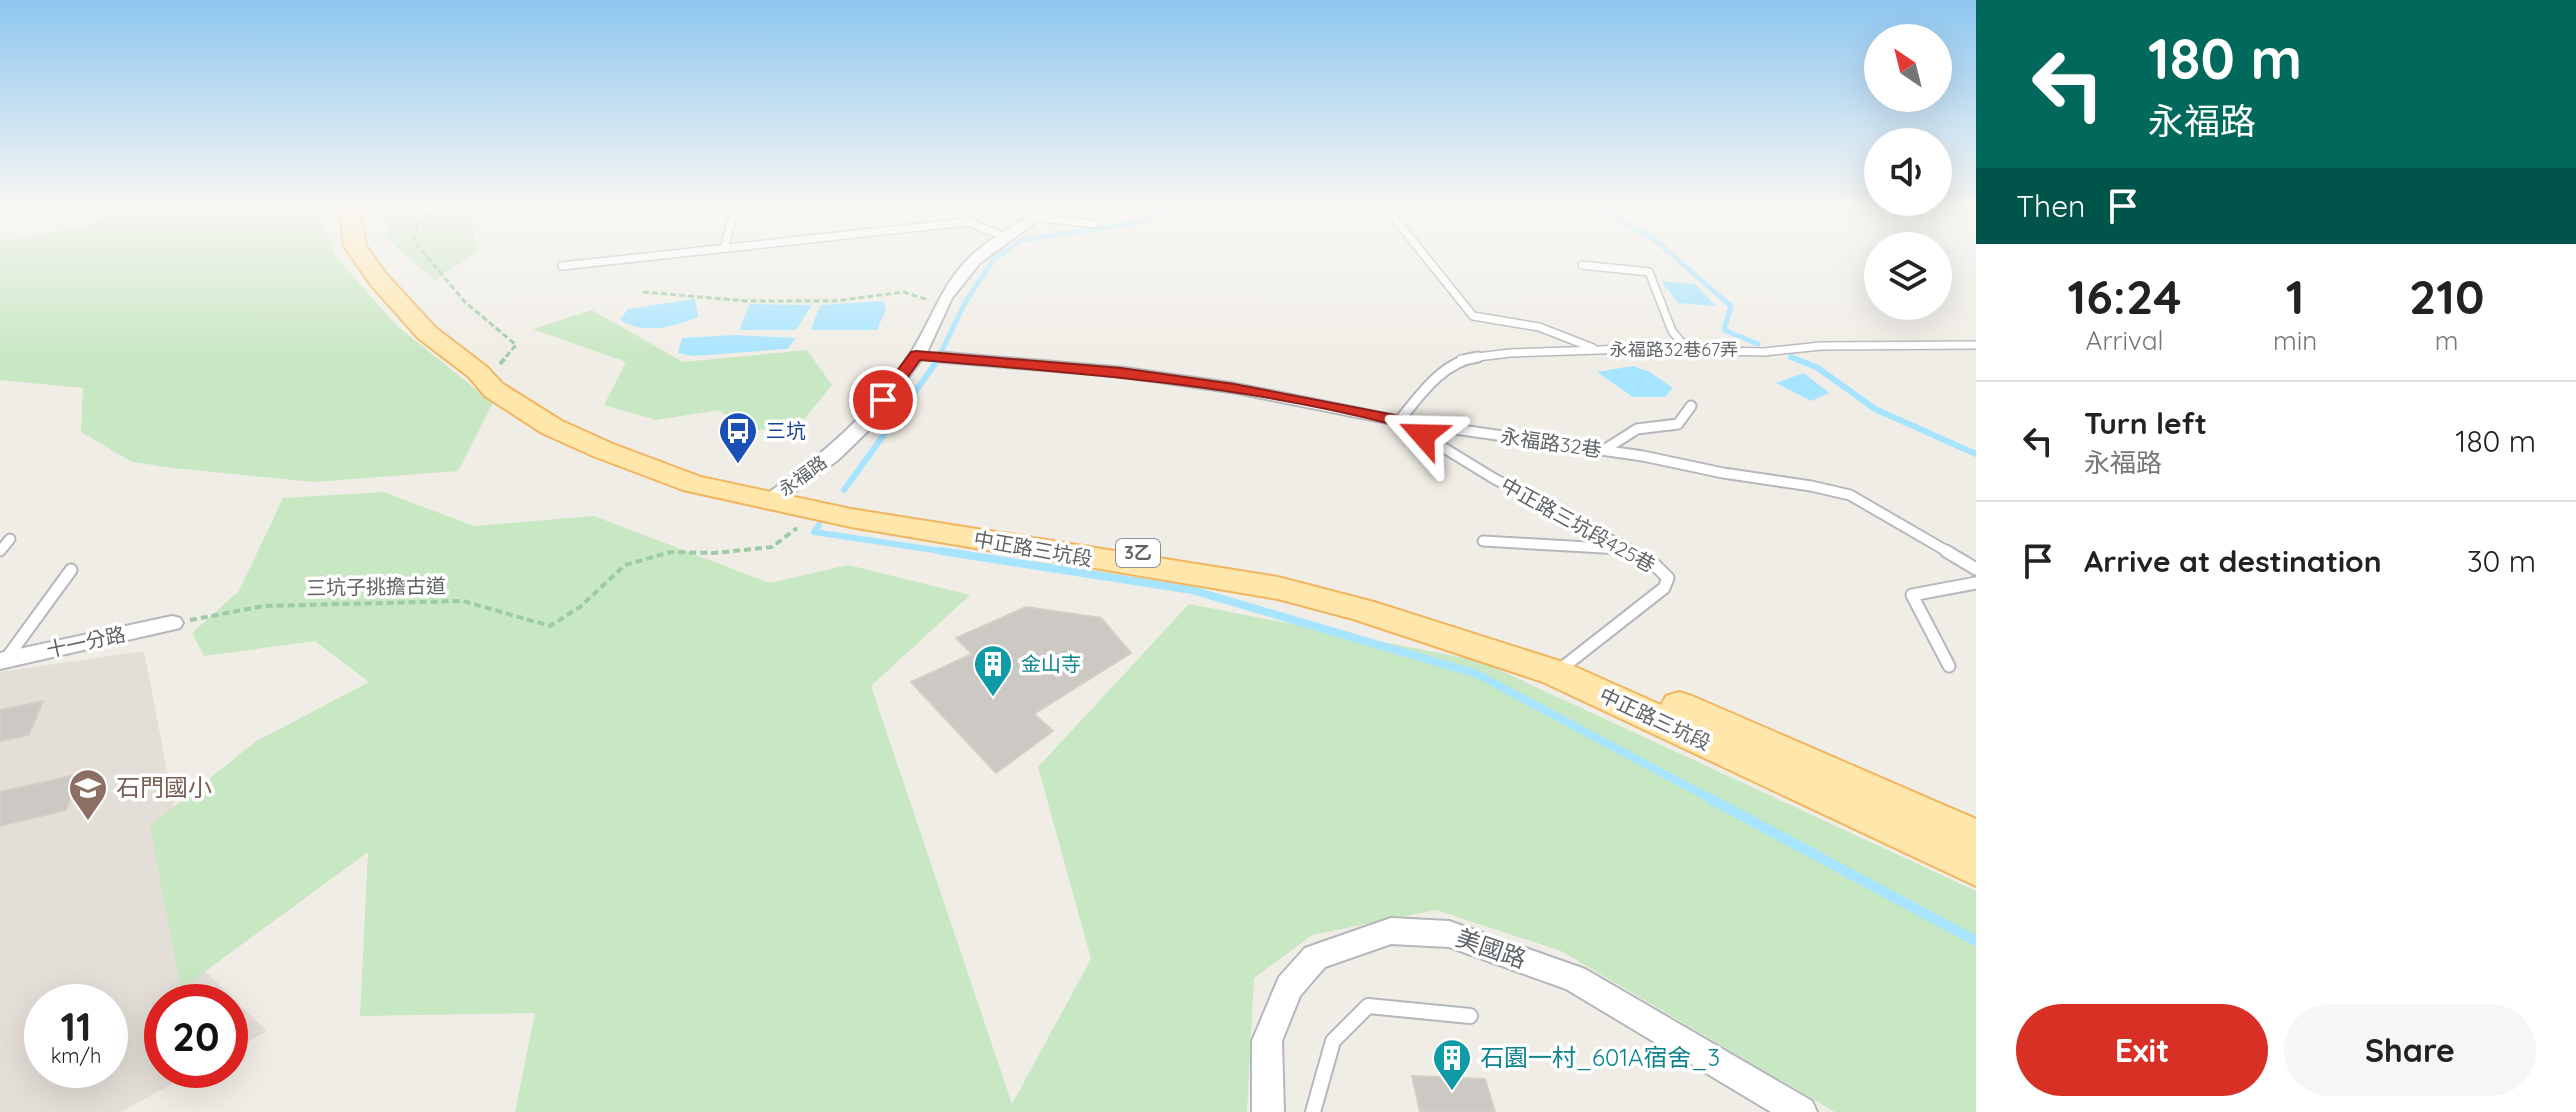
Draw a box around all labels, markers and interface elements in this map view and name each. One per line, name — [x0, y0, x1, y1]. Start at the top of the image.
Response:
text: 180 m — [2148, 23, 2302, 93]
north arrow — [1864, 24, 1952, 112]
map controls — [1864, 24, 1952, 320]
icon: left — [2016, 32, 2120, 136]
text: 永福路 — [2148, 98, 2256, 143]
button: sound — [1864, 128, 1952, 216]
icon: arrive — [2101, 184, 2145, 228]
text: Then — [2016, 187, 2085, 225]
button: layers — [1864, 232, 1952, 320]
text: 16:24 — [2068, 266, 2181, 326]
text: 1 — [2286, 266, 2305, 326]
text: 210 — [2409, 266, 2484, 326]
text: Arrival — [2086, 324, 2163, 357]
text: min — [2273, 324, 2317, 357]
text: m — [2435, 324, 2459, 357]
street label: 永福路32巷67弄 — [1610, 338, 1738, 361]
pin — [849, 366, 917, 434]
icon: arrive — [861, 378, 905, 422]
position arrow — [1381, 393, 1465, 477]
text: Turn left — [2084, 404, 2207, 442]
bus stop icon: 三坑 — [717, 410, 759, 465]
place label: 三坑 — [766, 418, 806, 443]
icon: left — [2016, 419, 2060, 463]
text: 180 m — [2455, 422, 2536, 460]
street label: 永福路32巷 — [1499, 423, 1603, 462]
text: 永福路 — [2084, 446, 2162, 479]
street label: 永福路 — [774, 450, 831, 501]
street label: 中正路三坑段425巷 — [1497, 472, 1660, 577]
street label: 中正路三坑段 — [972, 526, 1094, 571]
road number: 3乙 — [1116, 539, 1160, 567]
icon: arrive — [2016, 539, 2060, 583]
text: Arrive at destination — [2084, 542, 2382, 580]
text: 30 m — [2467, 542, 2536, 580]
street label: 三坑子挑擔古道 — [306, 573, 446, 600]
street label: 十一分路 — [44, 621, 128, 662]
building icon: 金山寺 — [972, 643, 1014, 698]
place label: 金山寺 — [1021, 651, 1081, 676]
street label: 中正路三坑段 — [1596, 682, 1715, 755]
school or university icon: 石門國小 — [67, 767, 109, 822]
place label: 石門國小 — [116, 772, 212, 802]
street label: 美國路 — [1452, 922, 1530, 974]
speed limit sign: 20 — [144, 984, 248, 1088]
text: 11 — [60, 1001, 92, 1051]
button: Exit — [2016, 1004, 2268, 1096]
button: Share — [2284, 1004, 2536, 1096]
building icon: 石園一村_601A宿舍_3 — [1431, 1037, 1473, 1092]
place label: 石園一村_601A宿舍_3 — [1480, 1042, 1720, 1072]
text: km/h — [51, 1043, 101, 1068]

